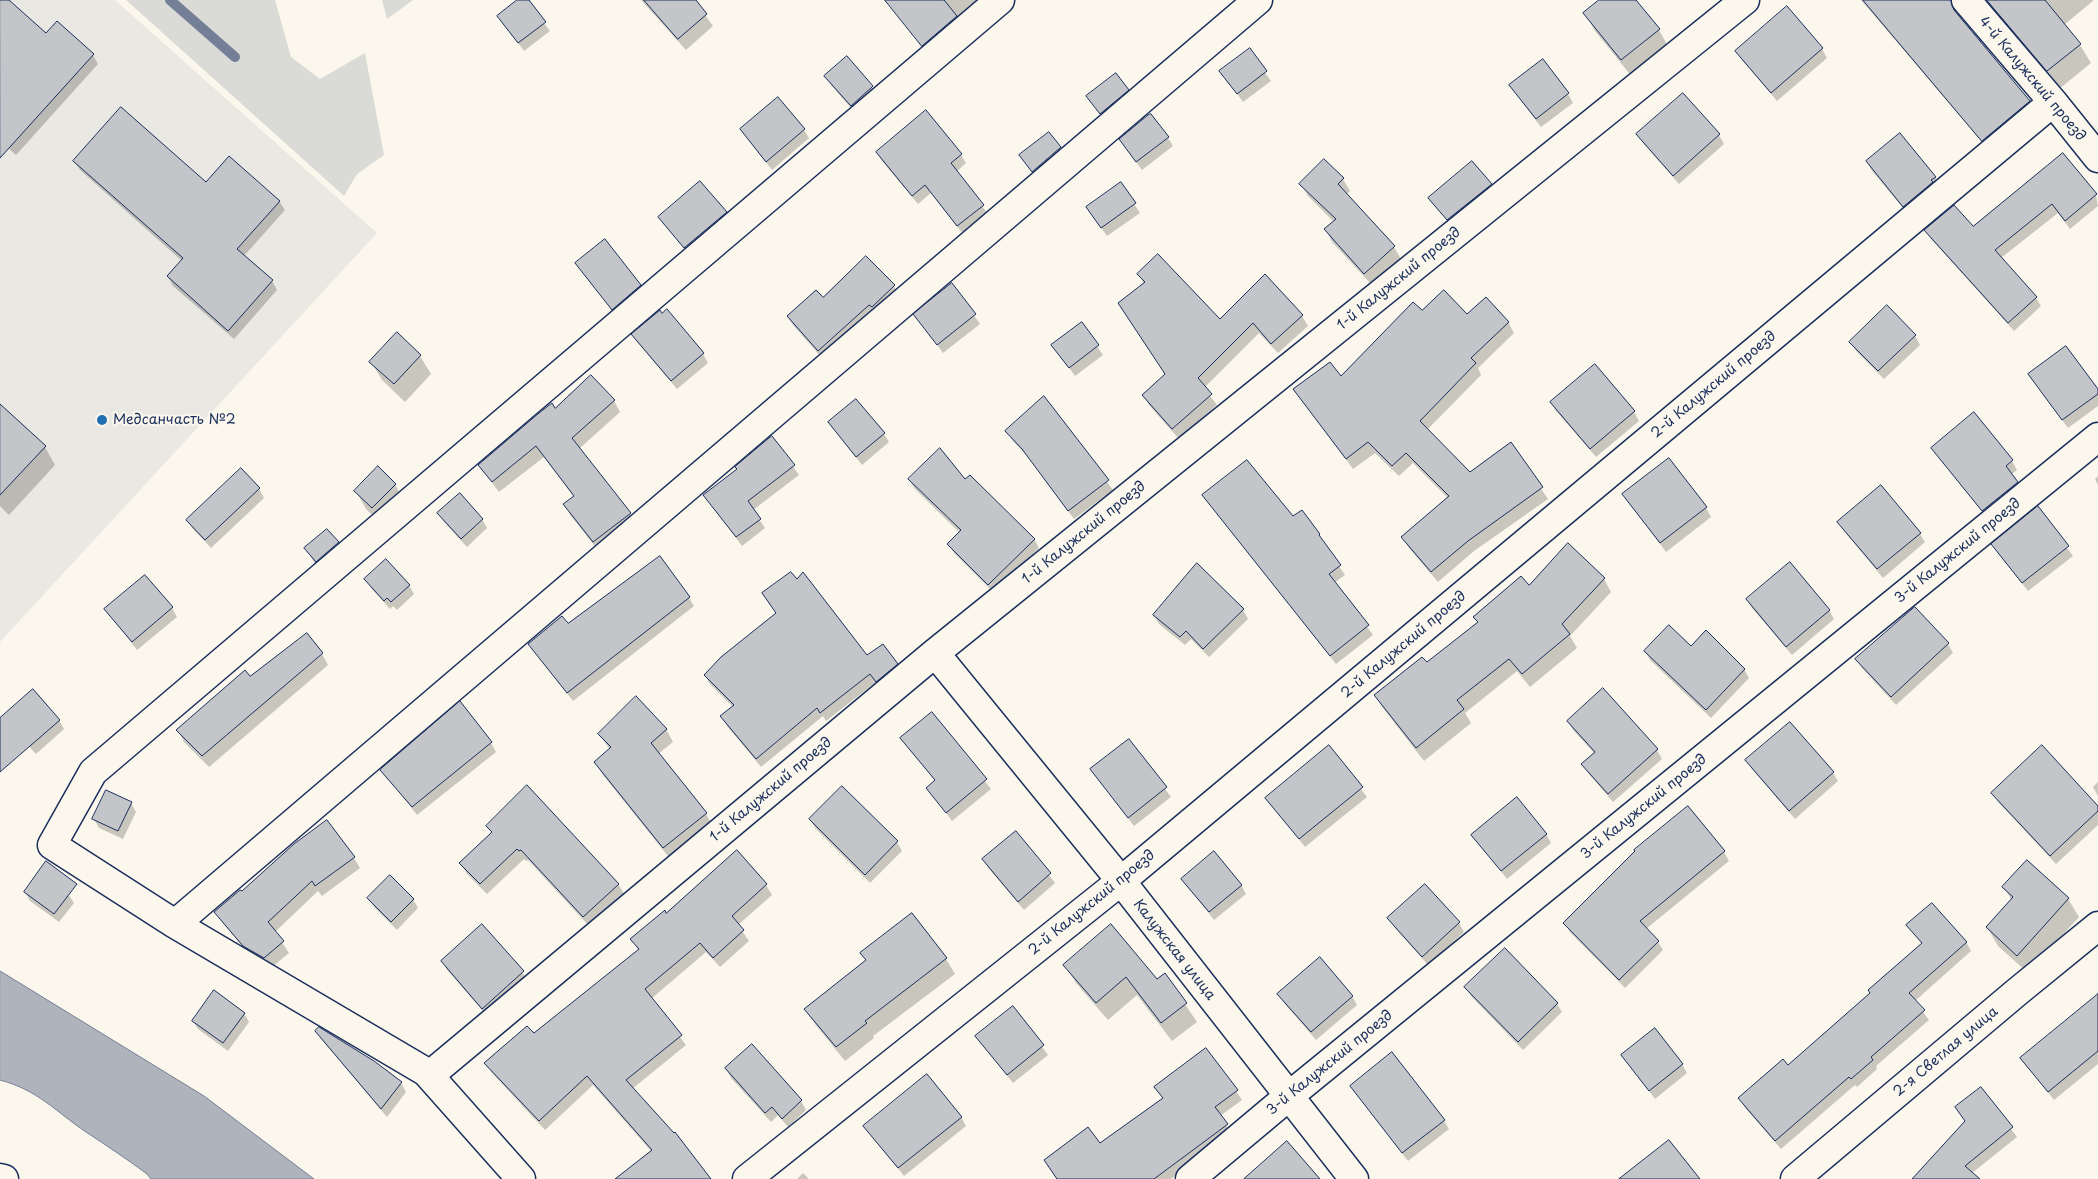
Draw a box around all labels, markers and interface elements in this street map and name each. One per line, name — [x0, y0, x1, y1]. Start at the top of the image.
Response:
street label: 4-й Калужский проезд — [1975, 13, 2089, 145]
street label: 1-й Калужский проезд — [1334, 224, 1464, 334]
street label: 2-й Калужский проезд — [1648, 328, 1780, 442]
place label: Медсанчасть №2 — [113, 412, 236, 428]
marker: Медсанчасть №2 — [95, 413, 109, 427]
street label: 1-й Калужский проезд — [1019, 478, 1149, 588]
street label: 3-й Калужский проезд — [1892, 495, 2024, 607]
street label: 2-й Калужский проезд — [1338, 588, 1470, 702]
street label: 1-й Калужский проезд — [707, 734, 835, 846]
street label: 3-й Калужский проезд — [1578, 751, 1710, 863]
street label: 2-й Калужский проезд — [1025, 847, 1159, 959]
street label: Калужская улица — [1129, 896, 1219, 1004]
street label: 2-я Светлая улица — [1890, 1003, 2002, 1101]
street label: 3-й Калужский проезд — [1264, 1007, 1396, 1119]

